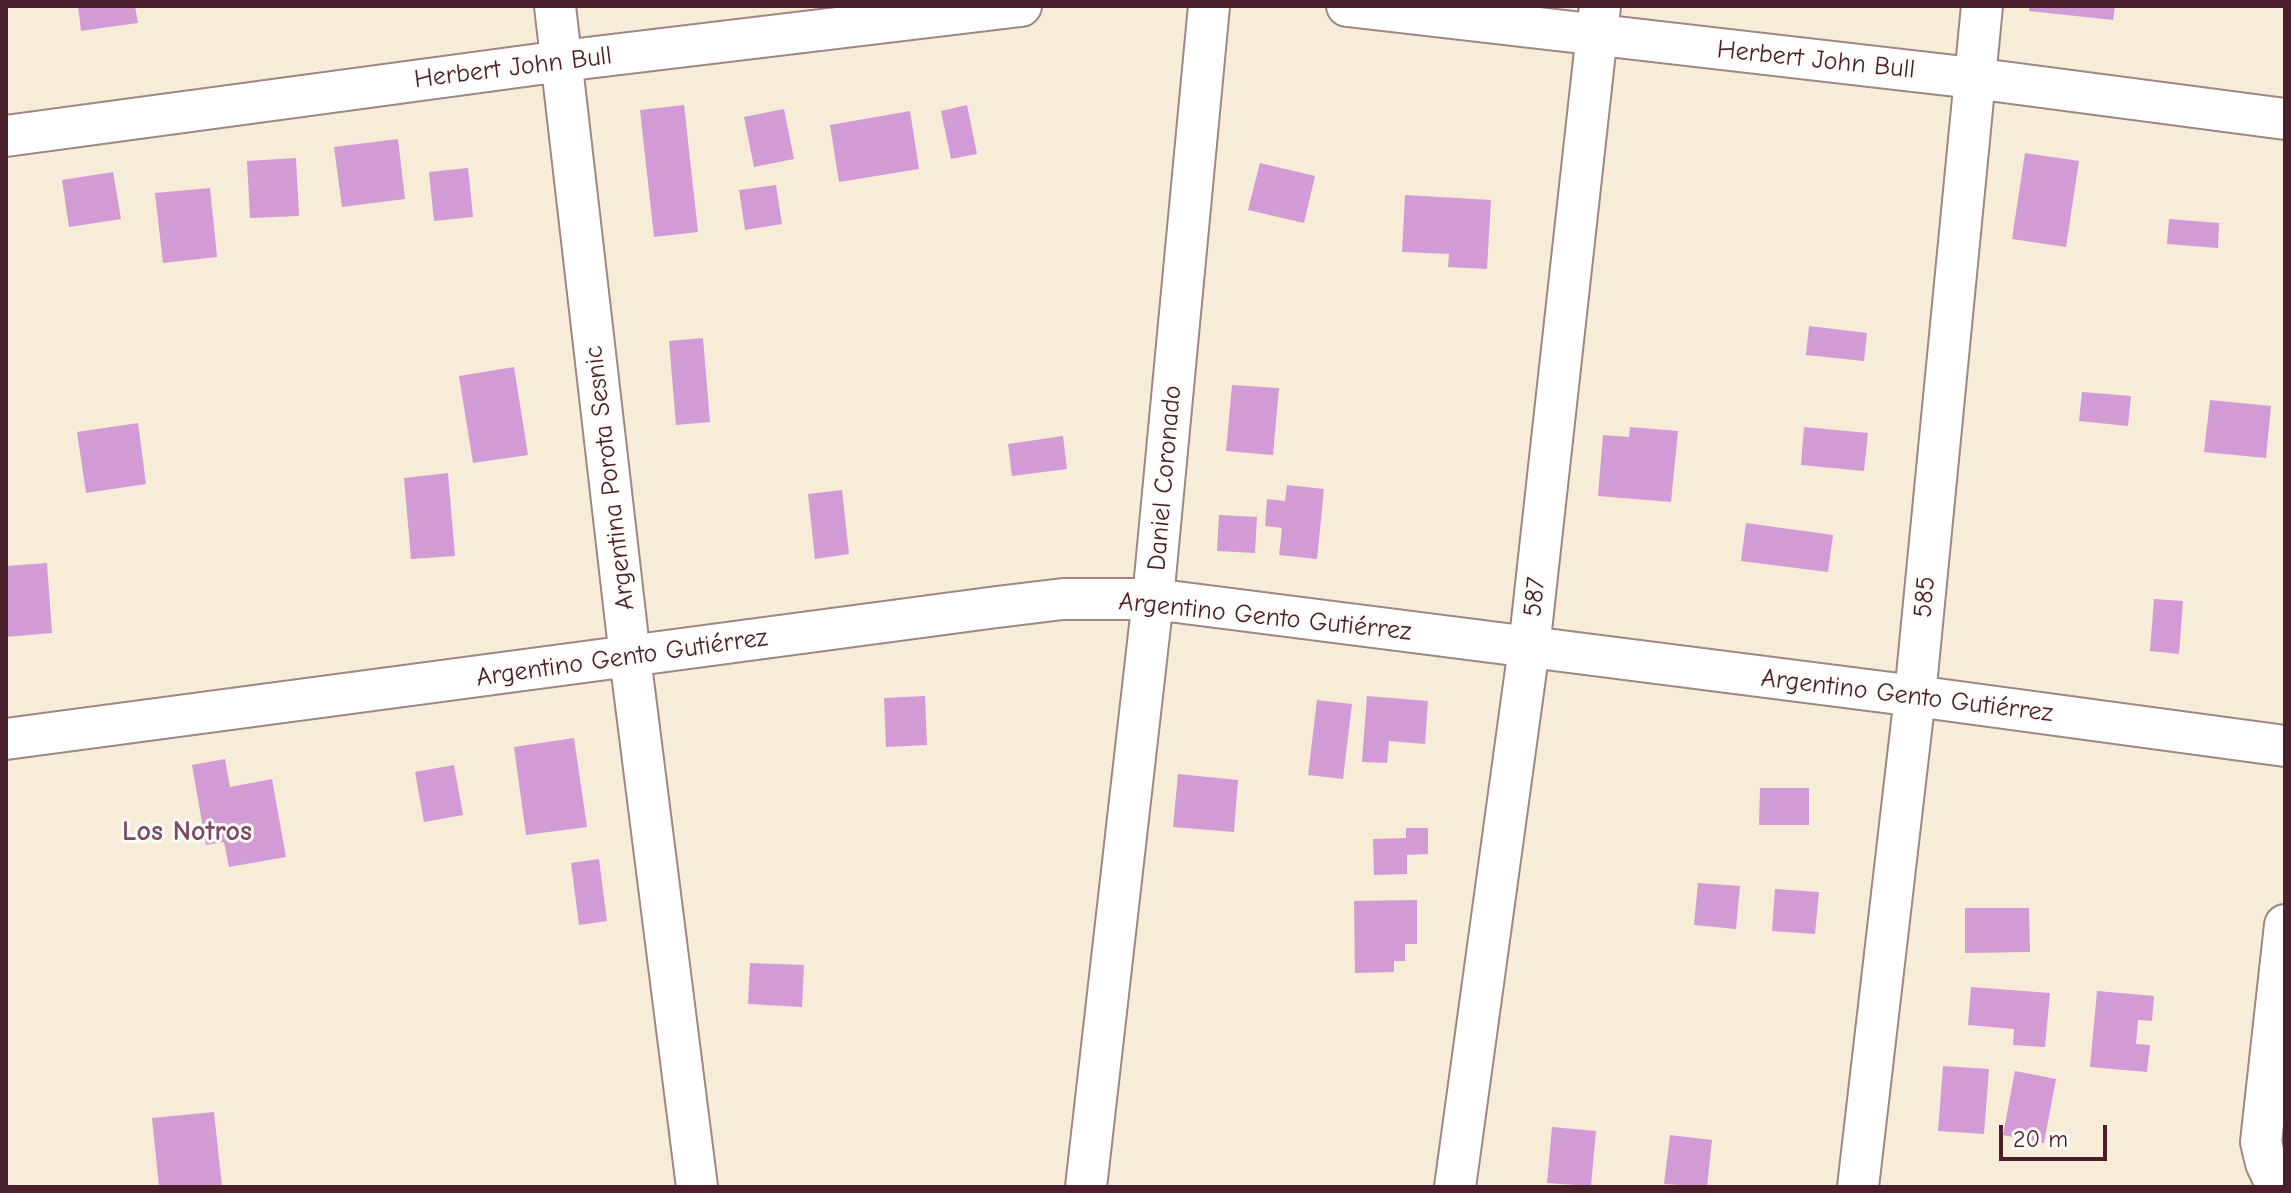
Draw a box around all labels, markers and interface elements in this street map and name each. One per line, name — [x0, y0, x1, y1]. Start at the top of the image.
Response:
street label: Herbert John Bull — [1715, 34, 1917, 86]
street label: Herbert John Bull — [412, 40, 614, 96]
street label: Argentina Porota Sesnic — [578, 344, 642, 612]
street label: Daniel Coronado — [1141, 384, 1189, 572]
street label: 585 — [1908, 575, 1942, 619]
street label: 587 — [1517, 576, 1553, 618]
street label: Argentino Gento Gutiérrez — [1117, 586, 1413, 648]
street label: Argentino Gento Gutiérrez — [474, 622, 770, 694]
street label: Argentino Gento Gutiérrez — [1759, 663, 2055, 729]
district label: Los Notros — [122, 815, 252, 849]
scale bar — [2003, 1109, 2111, 1159]
text: 20 m — [2013, 1125, 2068, 1153]

